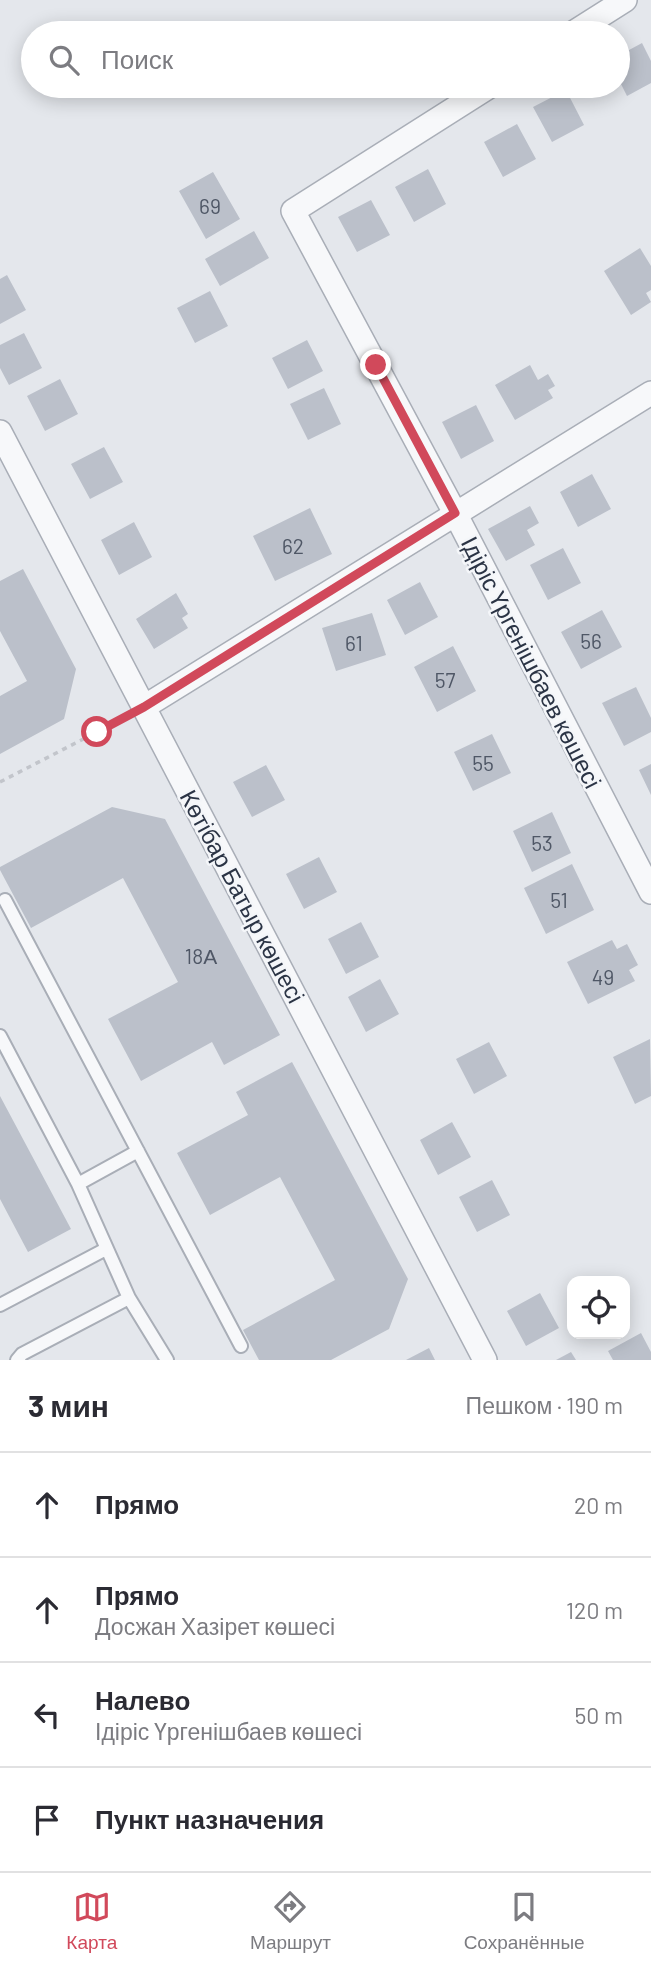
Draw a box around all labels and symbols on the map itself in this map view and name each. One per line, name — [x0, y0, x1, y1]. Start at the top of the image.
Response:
house number: 69 — [199, 193, 221, 218]
route end — [360, 349, 391, 380]
street label: Ідіріс Үргенішбаев көшесі — [456, 531, 608, 793]
house number: 62 — [282, 533, 304, 558]
house number: 56 — [580, 628, 602, 653]
house number: 61 — [345, 630, 363, 655]
house number: 57 — [435, 667, 455, 692]
route start — [81, 716, 112, 747]
house number: 55 — [472, 750, 494, 775]
street label: Көтібар Батыр көшесі — [175, 785, 311, 1007]
house number: 53 — [531, 830, 553, 855]
house number: 51 — [550, 887, 568, 912]
house number: 18А — [185, 943, 217, 968]
house number: 49 — [592, 964, 614, 989]

